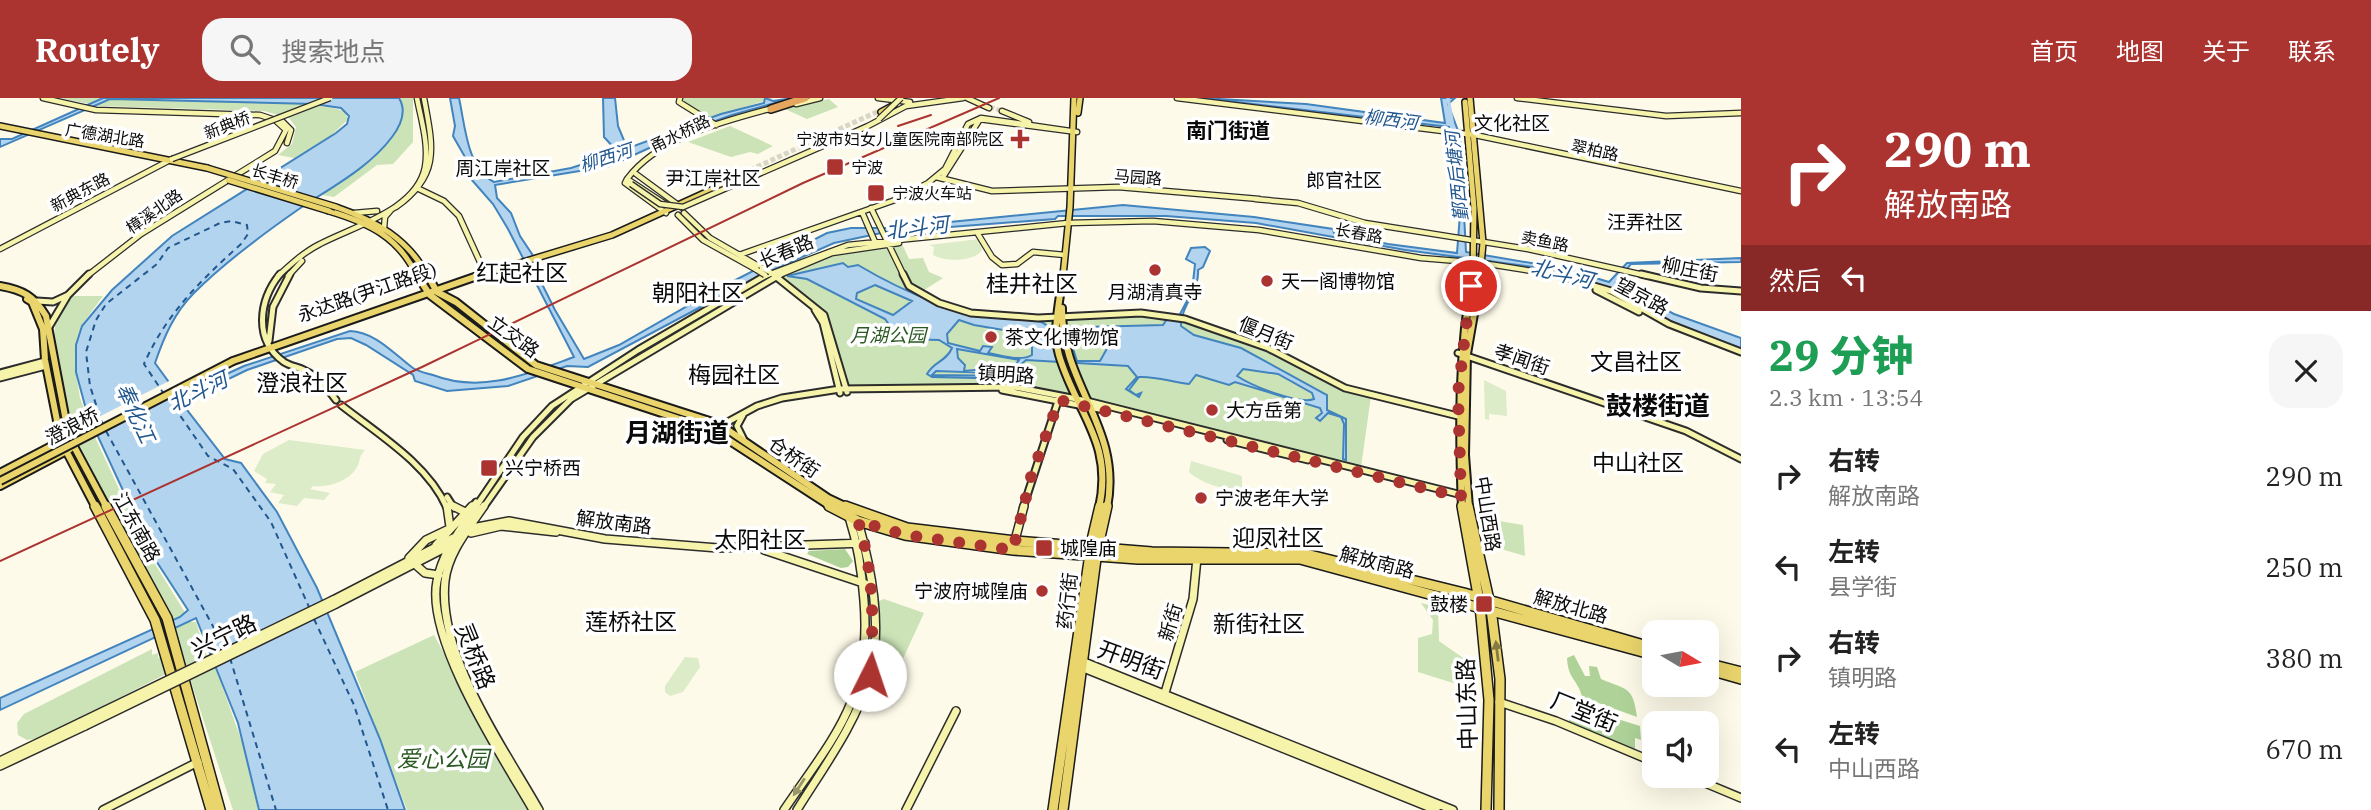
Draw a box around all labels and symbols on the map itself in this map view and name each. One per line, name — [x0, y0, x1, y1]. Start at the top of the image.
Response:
water label: 柳西河 — [1363, 105, 1422, 135]
street label: 新典桥 — [201, 107, 253, 143]
street label: 甬水桥路 — [647, 110, 713, 156]
district label: 文化社区 — [1474, 111, 1550, 135]
district label: 南门街道 — [1186, 116, 1270, 144]
street label: 广德湖北路 — [64, 119, 146, 151]
water label: 鄞西后塘河 — [1440, 127, 1473, 222]
place label: 宁波市妇女儿童医院南部院区 — [796, 129, 1004, 149]
marker: 宁波市妇女儿童医院南部院区 — [1010, 129, 1030, 149]
street label: 翠柏路 — [1569, 135, 1621, 165]
water label: 柳西河 — [577, 137, 638, 177]
district label: 周江岸社区 — [455, 156, 551, 180]
marker: 宁波 — [825, 157, 845, 177]
place label: 宁波 — [851, 157, 883, 177]
street label: 长丰桥 — [249, 159, 301, 193]
street label: 马园路 — [1113, 165, 1163, 189]
district label: 尹江岸社区 — [665, 166, 761, 190]
street label: 新典东路 — [47, 168, 113, 216]
district label: 郎官社区 — [1306, 168, 1382, 192]
marker: 宁波火车站 — [866, 183, 886, 203]
place label: 宁波火车站 — [892, 183, 972, 203]
street label: 樟溪北路 — [122, 184, 186, 238]
water label: 北斗河 — [884, 209, 954, 244]
district label: 汪弄社区 — [1607, 210, 1683, 234]
street label: 长春路 — [1334, 219, 1384, 247]
street label: 卖鱼路 — [1520, 227, 1570, 255]
street label: 长春路 — [755, 229, 817, 273]
water label: 北斗河 — [1528, 252, 1600, 295]
street label: 柳庄街 — [1660, 252, 1720, 286]
pin — [1441, 256, 1501, 316]
street label: 永达路(尹江路段) — [294, 257, 440, 327]
district label: 红起社区 — [476, 257, 568, 287]
marker: 月湖清真寺 — [1147, 262, 1163, 278]
district label: 桂井社区 — [986, 268, 1078, 298]
place label: 天一阁博物馆 — [1281, 269, 1395, 293]
street label: 望京路 — [1611, 272, 1673, 320]
marker: 天一阁博物馆 — [1259, 273, 1275, 289]
district label: 朝阳社区 — [652, 277, 744, 307]
place label: 月湖清真寺 — [1107, 280, 1203, 304]
street label: 立交路 — [484, 310, 544, 362]
street label: 偃月街 — [1235, 311, 1297, 355]
park label: 月湖公园 — [850, 323, 929, 347]
place label: 茶文化博物馆 — [1005, 325, 1119, 349]
marker: 茶文化博物馆 — [983, 329, 999, 345]
street label: 孝闻街 — [1491, 338, 1553, 380]
district label: 文昌社区 — [1590, 346, 1682, 376]
district label: 梅园社区 — [688, 359, 780, 389]
street label: 镇明路 — [977, 360, 1035, 388]
water label: 北斗河 — [163, 363, 236, 417]
district label: 澄浪社区 — [256, 367, 348, 397]
water label: 奉化江 — [110, 378, 163, 449]
district label: 鼓楼街道 — [1606, 388, 1710, 422]
place label: 大方岳第 — [1226, 398, 1302, 422]
street label: 澄浪桥 — [41, 402, 103, 450]
marker: 大方岳第 — [1204, 402, 1220, 418]
district label: 月湖街道 — [625, 415, 729, 449]
street label: 仓桥街 — [764, 431, 824, 483]
district label: 中山社区 — [1592, 447, 1684, 477]
place label: 兴宁桥西 — [505, 456, 581, 480]
marker: 兴宁桥西 — [479, 458, 499, 478]
street label: 中山西路 — [1470, 475, 1506, 553]
place label: 宁波老年大学 — [1215, 486, 1329, 510]
street label: 江东南路 — [108, 488, 166, 566]
marker: 宁波老年大学 — [1193, 490, 1209, 506]
street label: 解放南路 — [575, 505, 653, 539]
district label: 迎凤社区 — [1232, 522, 1324, 552]
district label: 太阳社区 — [714, 524, 806, 554]
place label: 城隍庙 — [1060, 536, 1117, 560]
marker: 城隍庙 — [1034, 538, 1054, 558]
street label: 解放南路 — [1337, 541, 1417, 583]
street label: 药行街 — [1052, 571, 1082, 631]
place label: 宁波府城隍庙 — [914, 579, 1028, 603]
marker: 宁波府城隍庙 — [1034, 583, 1050, 599]
street label: 解放北路 — [1531, 584, 1611, 628]
place label: 鼓楼 — [1430, 592, 1468, 616]
marker: 鼓楼 — [1474, 594, 1494, 614]
street label: 新街 — [1153, 600, 1187, 644]
street label: 兴宁路 — [186, 606, 261, 664]
district label: 莲桥社区 — [585, 606, 677, 636]
district label: 新街社区 — [1213, 608, 1305, 638]
street label: 灵桥路 — [449, 618, 503, 693]
north arrow — [1642, 620, 1718, 696]
street label: 开明街 — [1094, 633, 1169, 685]
position arrow — [833, 638, 907, 712]
one-way arrow — [1491, 640, 1502, 662]
street label: 中山东路 — [1449, 658, 1483, 751]
street label: 厂堂街 — [1547, 684, 1622, 738]
park label: 爱心公园 — [397, 743, 492, 773]
one-way arrow — [792, 778, 806, 796]

